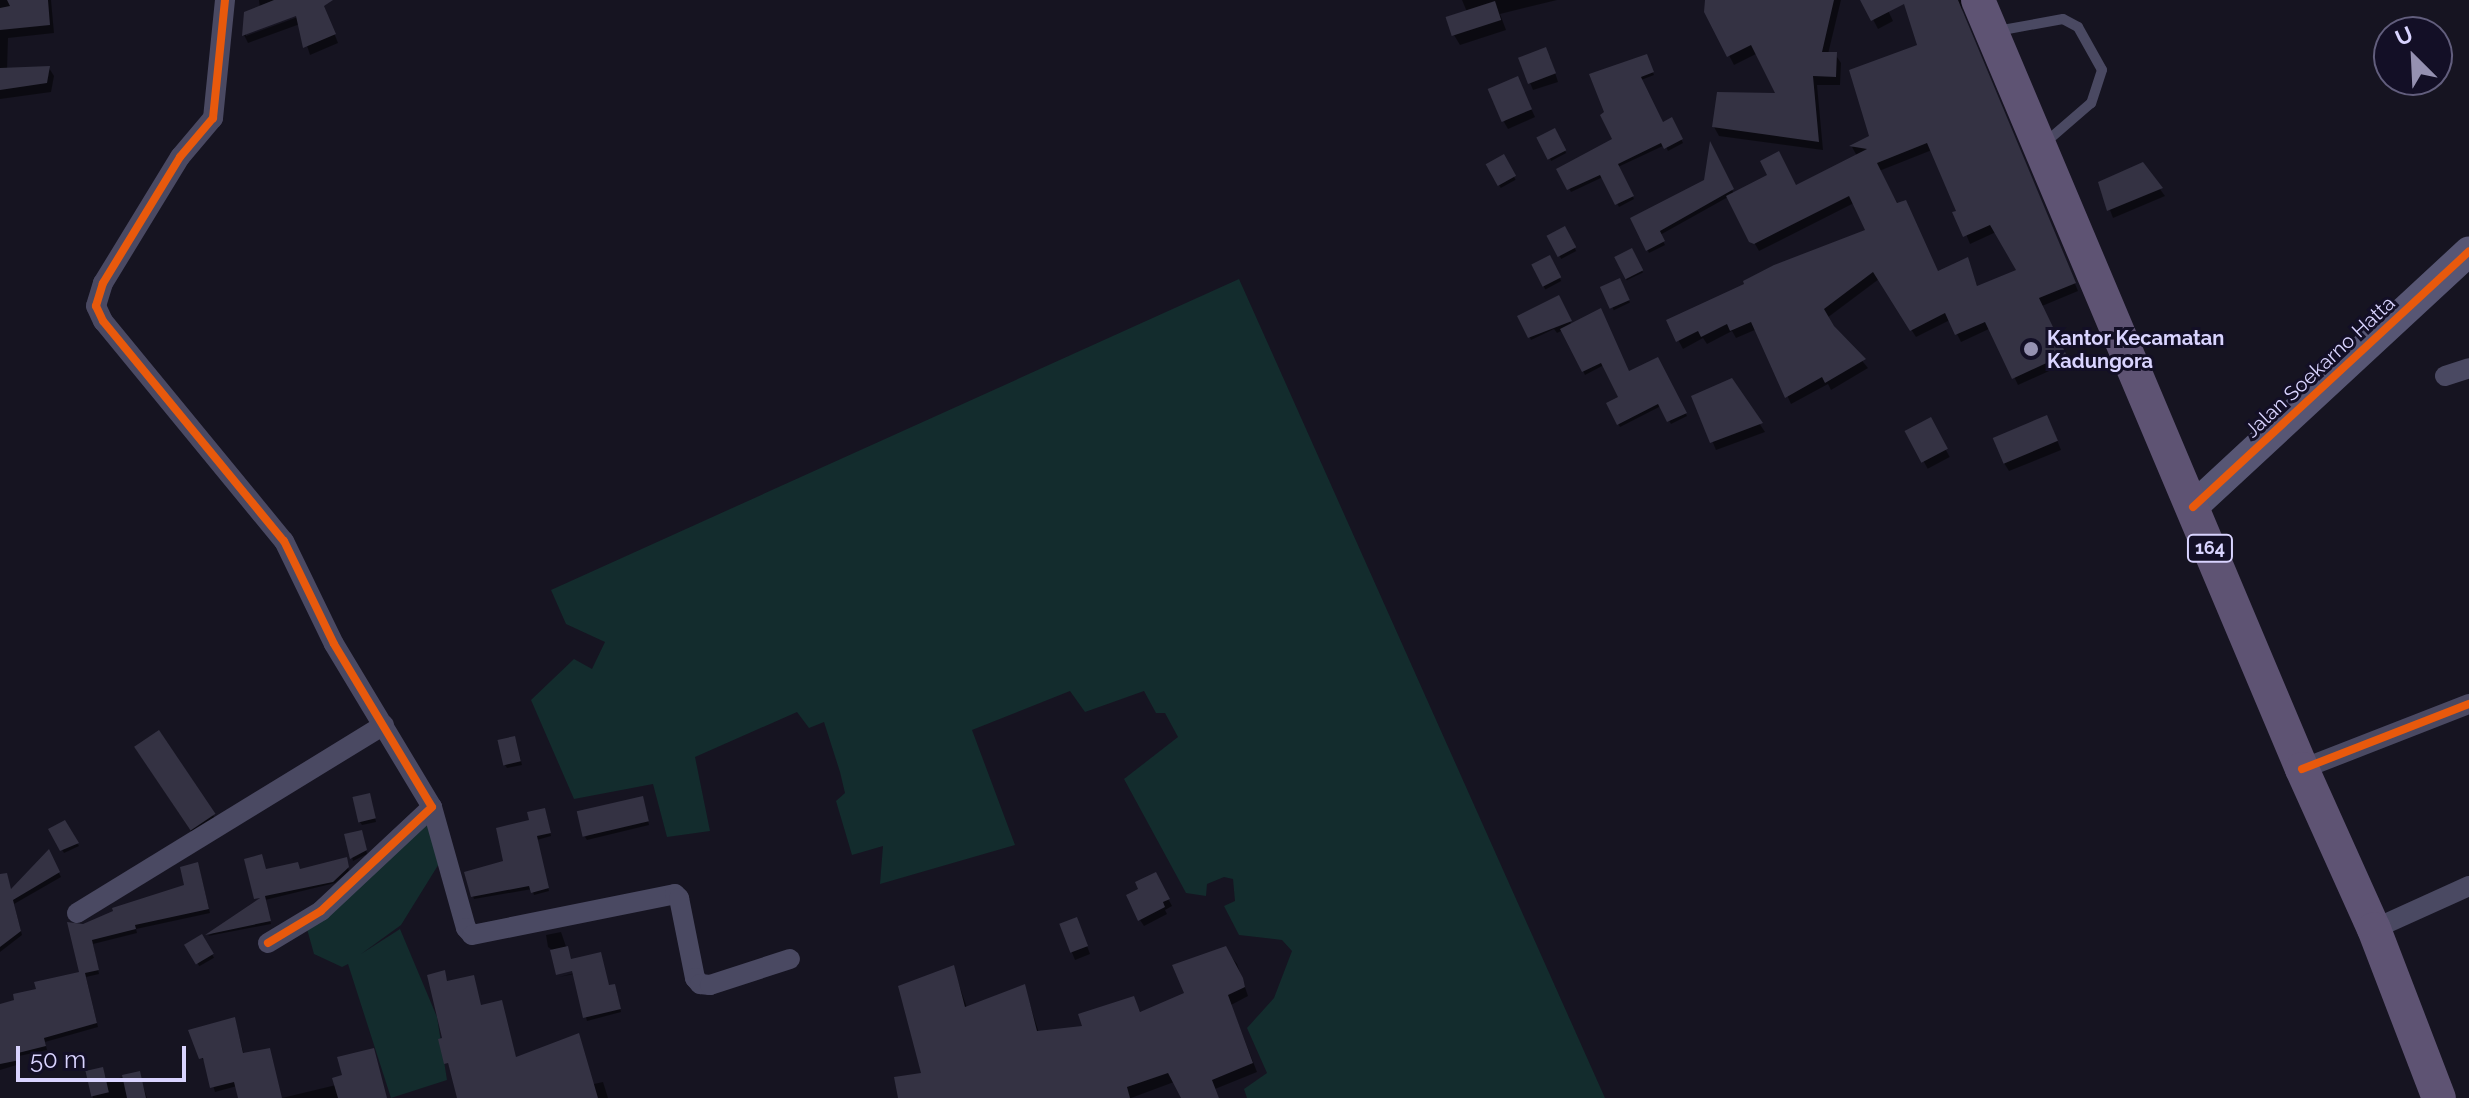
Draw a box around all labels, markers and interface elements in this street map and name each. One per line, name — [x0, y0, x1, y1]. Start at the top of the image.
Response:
north arrow — [2373, 16, 2453, 96]
text: U — [2391, 21, 2417, 51]
street label: Jalan Soekarno Hatta — [2240, 291, 2400, 443]
place label: Kantor Kecamatan Kadungora — [2047, 326, 2225, 373]
marker: Kantor Kecamatan Kadungora — [2022, 340, 2040, 358]
road number: 164 — [2186, 534, 2234, 562]
scale bar — [20, 1030, 190, 1080]
text: 50 m — [30, 1045, 86, 1074]

